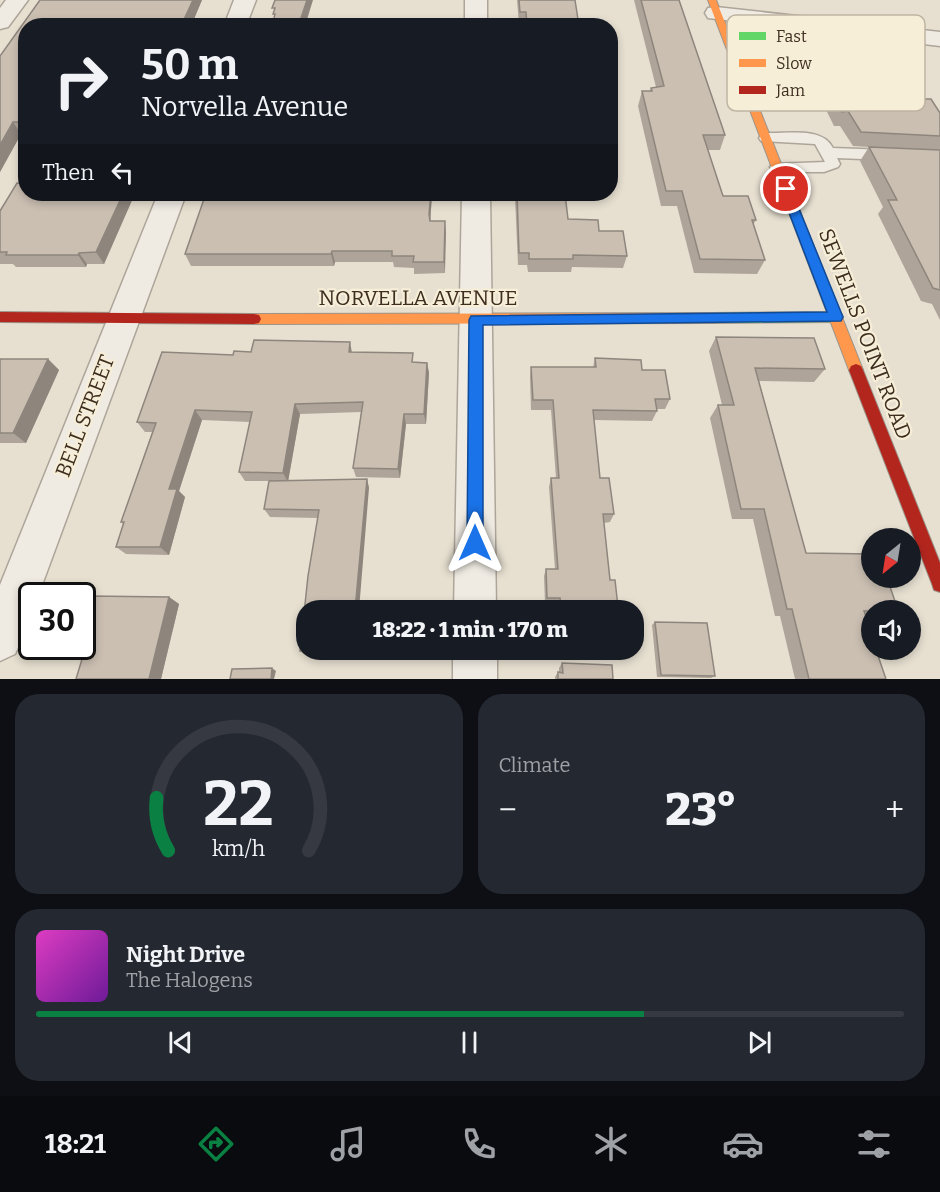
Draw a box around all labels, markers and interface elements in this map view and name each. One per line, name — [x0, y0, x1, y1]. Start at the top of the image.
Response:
legend — [727, 15, 925, 111]
text: Fast — [776, 27, 807, 46]
text: 50 m — [141, 40, 238, 90]
icon: right — [42, 42, 120, 120]
text: Slow — [776, 54, 812, 73]
text: Jam — [775, 81, 805, 100]
text: Norvella Avenue — [141, 91, 348, 123]
icon: left — [106, 156, 139, 189]
text: Then — [42, 159, 94, 186]
pin — [760, 163, 811, 214]
icon: arrive — [769, 172, 802, 205]
street label: SEWELLS POINT ROAD — [813, 225, 917, 443]
street label: NORVELLA AVENUE — [318, 285, 518, 311]
street label: BELL STREET — [50, 351, 120, 481]
position arrow — [443, 511, 507, 575]
north arrow — [861, 528, 921, 588]
map controls — [861, 528, 921, 660]
speed limit sign: 30 — [18, 582, 96, 660]
button: sound — [861, 600, 921, 660]
text: 18:22 · 1 min · 170 m — [372, 616, 568, 643]
text: Climate — [499, 753, 570, 777]
text: 22 — [204, 767, 274, 842]
text: 23° — [665, 783, 737, 837]
text: − — [499, 790, 517, 830]
text: + — [885, 790, 904, 830]
text: km/h — [212, 836, 265, 862]
text: Night Drive — [126, 941, 245, 968]
text: The Halogens — [126, 968, 253, 992]
icon: previous — [164, 1026, 197, 1059]
icon: pause — [453, 1026, 486, 1059]
icon: next — [743, 1026, 776, 1059]
icon: directions — [195, 1123, 237, 1165]
icon: music — [327, 1123, 369, 1165]
icon: phone — [458, 1123, 500, 1165]
icon: climate — [590, 1123, 632, 1165]
icon: car — [722, 1123, 764, 1165]
icon: filters — [853, 1123, 895, 1165]
text: 18:21 — [45, 1128, 106, 1160]

